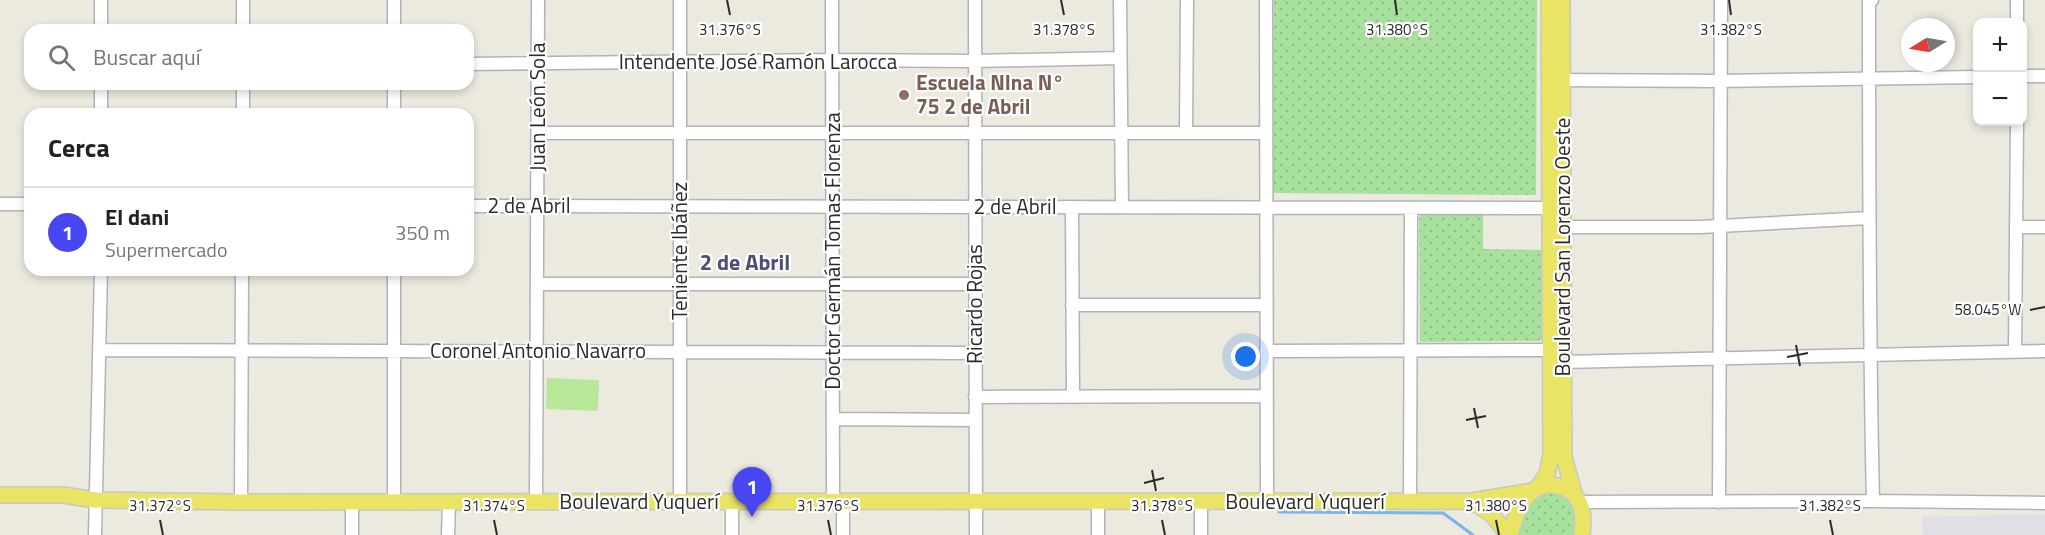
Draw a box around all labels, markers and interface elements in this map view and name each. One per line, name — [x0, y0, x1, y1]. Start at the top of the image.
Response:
text: 31.376°S — [699, 18, 761, 41]
text: 31.378°S — [1033, 18, 1095, 41]
text: 31.380°S — [1366, 18, 1428, 41]
text: 31.382°S — [1700, 18, 1762, 41]
north arrow — [1901, 18, 1955, 72]
map controls — [1973, 18, 2027, 126]
button: + — [1973, 18, 2027, 72]
search box — [24, 24, 474, 90]
text: Buscar aquí — [93, 40, 201, 74]
icon: search — [45, 41, 78, 74]
street label: Juan León Sola — [521, 42, 553, 172]
street label: Intendente José Ramón Larocca — [619, 45, 898, 77]
place label: Escuela NIna N° 75 2 de Abril — [916, 66, 1064, 122]
button: − — [1973, 72, 2027, 126]
marker: Escuela NIna N° 75 2 de Abril — [897, 88, 911, 102]
street label: Doctor Germán Tomas Florenza — [816, 112, 848, 390]
street label: Boulevard San Lorenzo Oeste — [1546, 118, 1578, 376]
text: Cerca — [48, 128, 110, 167]
street label: Teniente Ibáñez — [663, 182, 695, 320]
street label: 2 de Abril — [488, 189, 571, 221]
street label: 2 de Abril — [974, 190, 1057, 222]
text: El dani — [105, 200, 169, 234]
text: 1 — [62, 217, 73, 248]
text: 350 m — [395, 217, 450, 248]
text: Supermercado — [105, 234, 227, 265]
street label: Ricardo Rojas — [958, 244, 990, 364]
district label: 2 de Abril — [700, 245, 790, 279]
text: 58.045°W — [1955, 298, 2021, 321]
street label: Coronel Antonio Navarro — [430, 334, 646, 366]
your location — [1231, 342, 1260, 371]
pin: 1 — [732, 468, 771, 517]
street label: Boulevard Yuquerí — [559, 485, 720, 517]
street label: Boulevard Yuquerí — [1225, 485, 1386, 517]
text: 31.372°S — [129, 494, 191, 517]
text: 31.374°S — [463, 494, 525, 517]
text: 31.376°S — [797, 494, 859, 517]
text: 31.378°S — [1131, 494, 1193, 517]
text: 31.380°S — [1465, 494, 1527, 517]
text: 31.382°S — [1799, 494, 1861, 517]

